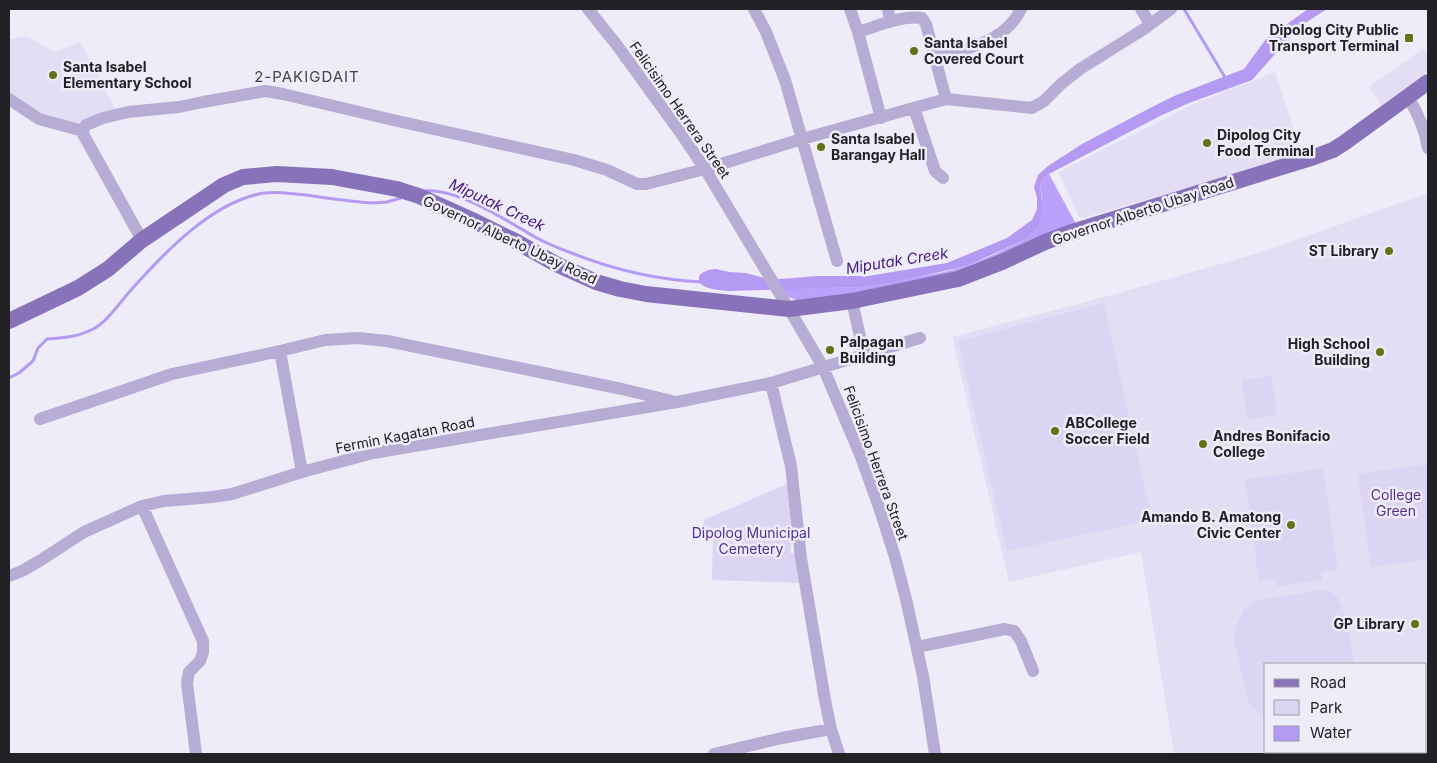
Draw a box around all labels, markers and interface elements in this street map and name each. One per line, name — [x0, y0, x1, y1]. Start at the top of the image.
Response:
place label: Dipolog City Public Transport Terminal — [1269, 21, 1399, 54]
marker: Dipolog City Public Transport Terminal — [1403, 32, 1415, 44]
place label: Santa Isabel Covered Court — [924, 34, 1024, 67]
street label: Felicisimo Herrera Street — [627, 38, 734, 182]
marker: Santa Isabel Covered Court — [908, 45, 920, 57]
place label: Santa Isabel Elementary School — [63, 58, 192, 91]
district label: 2-PAKIGDAIT — [254, 67, 360, 86]
marker: Santa Isabel Elementary School — [47, 69, 59, 81]
place label: Dipolog City Food Terminal — [1217, 126, 1314, 159]
place label: Santa Isabel Barangay Hall — [831, 130, 925, 163]
marker: Dipolog City Food Terminal — [1201, 137, 1213, 149]
marker: Santa Isabel Barangay Hall — [815, 141, 827, 153]
street label: Governor Alberto Ubay Road — [1050, 173, 1236, 248]
water label: Miputak Creek — [446, 174, 549, 235]
street label: Governor Alberto Ubay Road — [420, 192, 600, 287]
place label: ST Library — [1309, 242, 1380, 259]
water label: Miputak Creek — [844, 243, 950, 278]
marker: ST Library — [1383, 245, 1395, 257]
place label: Palpagan Building — [840, 333, 904, 366]
place label: High School Building — [1288, 335, 1370, 368]
marker: Palpagan Building — [824, 344, 836, 356]
marker: High School Building — [1374, 346, 1386, 358]
street label: Felicisimo Herrera Street — [841, 383, 913, 543]
street label: Fermin Kagatan Road — [334, 413, 476, 456]
place label: ABCollege Soccer Field — [1065, 414, 1150, 447]
marker: ABCollege Soccer Field — [1049, 425, 1061, 437]
place label: Andres Bonifacio College — [1213, 427, 1331, 460]
marker: Andres Bonifacio College — [1197, 438, 1209, 450]
park label: College Green — [1371, 486, 1421, 519]
place label: Amando B. Amatong Civic Center — [1141, 508, 1281, 541]
marker: Amando B. Amatong Civic Center — [1285, 519, 1297, 531]
park label: Dipolog Municipal Cemetery — [692, 524, 810, 557]
place label: GP Library — [1334, 615, 1406, 632]
marker: GP Library — [1409, 618, 1421, 630]
legend — [1264, 663, 1427, 753]
text: Road — [1310, 673, 1346, 692]
text: Park — [1310, 698, 1343, 717]
text: Water — [1310, 723, 1352, 742]

